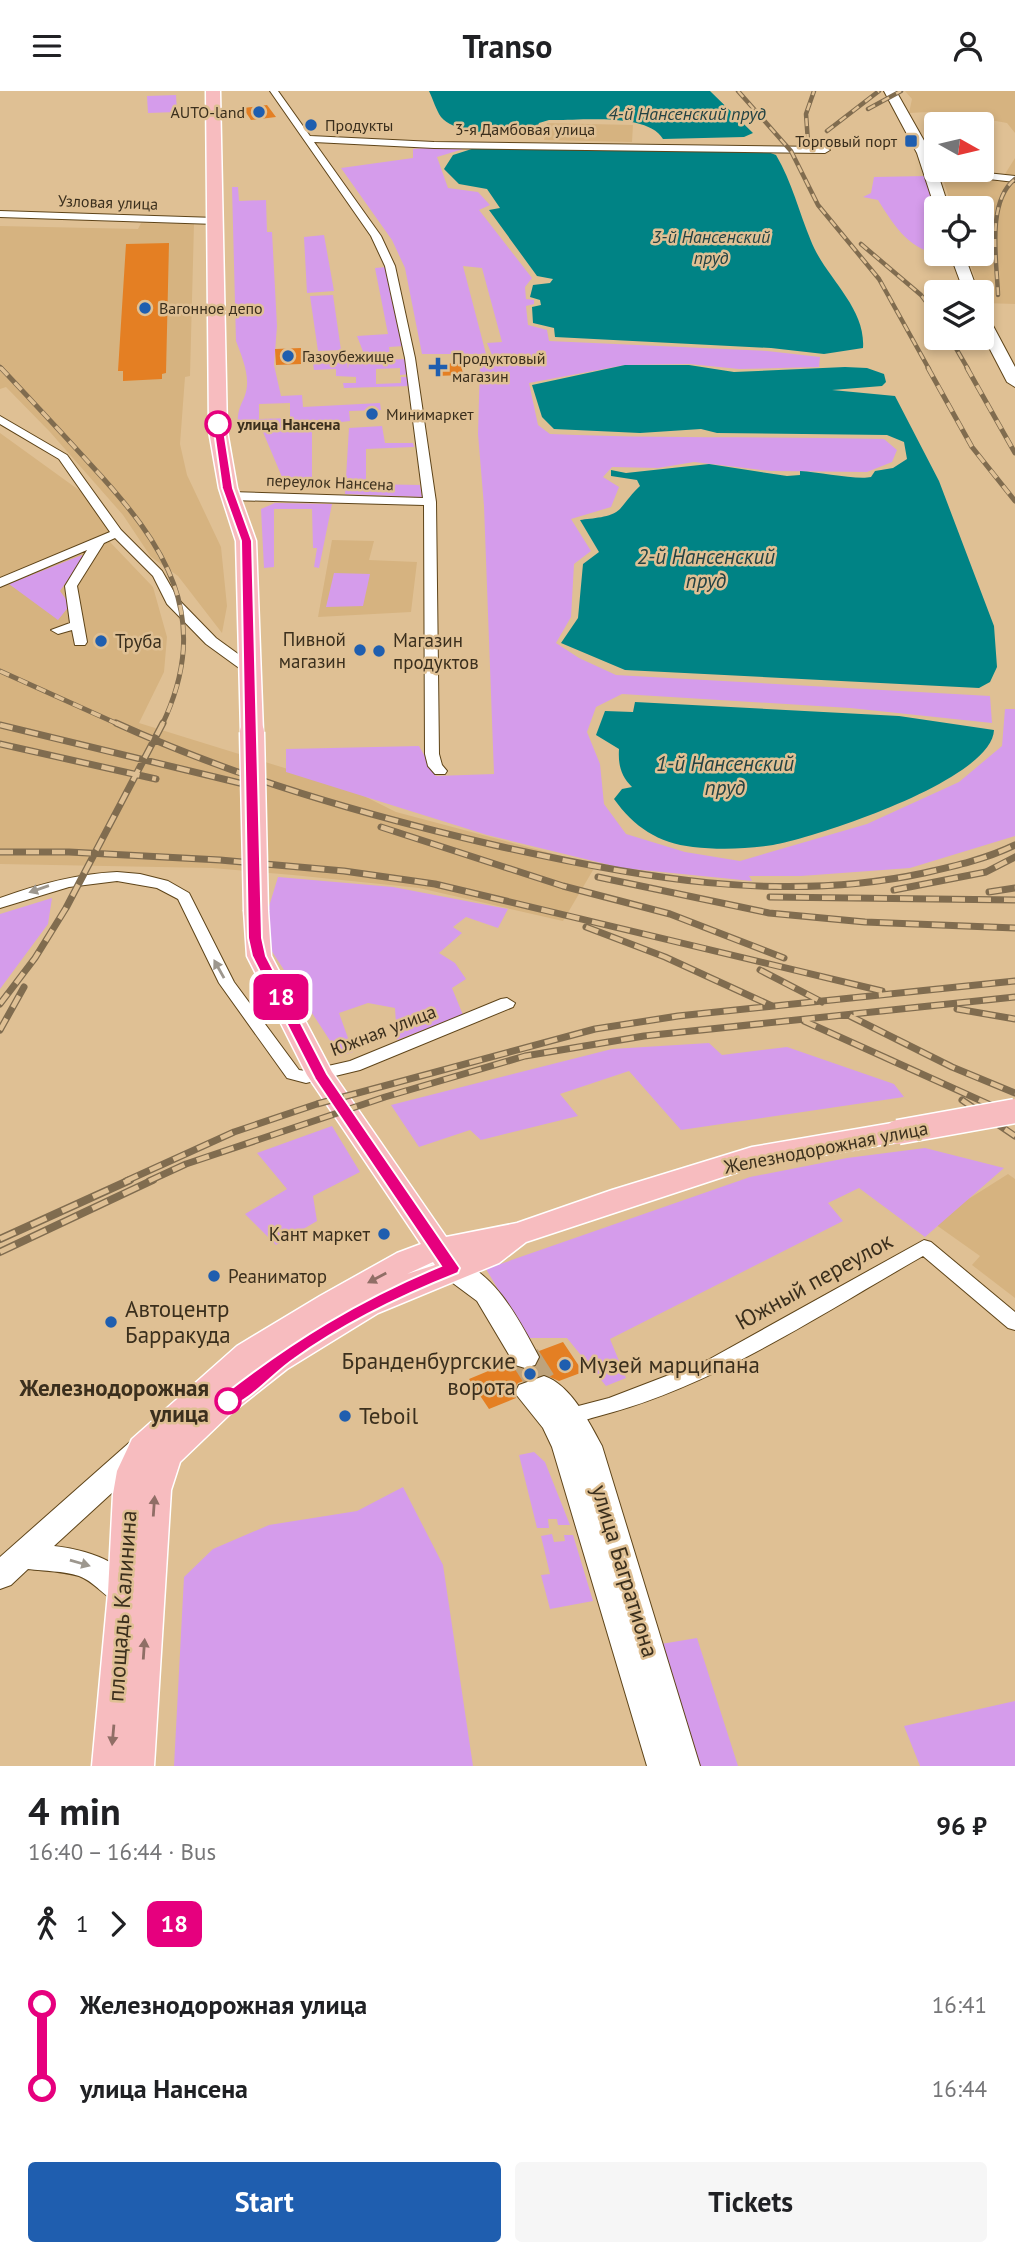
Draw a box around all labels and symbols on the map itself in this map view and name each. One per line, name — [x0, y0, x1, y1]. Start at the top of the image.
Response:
place label: AUTO-land — [170, 102, 245, 122]
water label: 4-й Нансенский пруд — [608, 102, 766, 125]
marker: AUTO-land — [251, 104, 267, 120]
north arrow — [924, 112, 994, 182]
place label: Продукты — [325, 115, 393, 135]
marker: Продукты — [303, 117, 319, 133]
street label: 3-я Дамбовая улица — [455, 119, 595, 139]
place label: Торговый порт — [795, 131, 898, 151]
marker: Торговый порт — [903, 133, 919, 149]
street label: Узловая улица — [58, 190, 158, 214]
water label: 3-й Нансенский пруд — [652, 225, 770, 269]
place label: Вагонное депо — [159, 298, 263, 318]
marker: Вагонное депо — [137, 300, 153, 316]
place label: Газоубежище — [302, 346, 394, 366]
marker: Газоубежище — [280, 348, 296, 364]
place label: Продуктовый магазин — [452, 348, 545, 386]
marker: Продуктовый магазин — [430, 359, 446, 375]
place label: Минимаркет — [386, 404, 474, 424]
marker: Минимаркет — [364, 406, 380, 422]
marker: улица Нансена — [205, 411, 231, 437]
place label: улица Нансена — [236, 414, 340, 434]
street label: переулок Нансена — [266, 470, 394, 494]
water label: 2-й Нансенский пруд — [637, 543, 775, 594]
place label: Пивной магазин — [279, 627, 346, 673]
place label: Магазин продуктов — [393, 628, 479, 674]
place label: Труба — [115, 629, 162, 653]
marker: Труба — [93, 633, 109, 649]
marker: Пивной магазин — [352, 642, 368, 658]
marker: Магазин продуктов — [371, 643, 387, 659]
water label: 1-й Нансенский пруд — [656, 750, 794, 801]
one-way arrow — [29, 884, 50, 895]
one-way arrow — [213, 960, 225, 979]
line badge: 18 — [250, 974, 312, 1020]
street label: Южная улица — [327, 999, 439, 1061]
street label: Железнодорожная улица — [721, 1115, 930, 1179]
place label: Кант маркет — [269, 1222, 370, 1246]
street label: Южный переулок — [730, 1225, 897, 1336]
marker: Кант маркет — [376, 1226, 392, 1242]
place label: Реаниматор — [228, 1264, 327, 1288]
marker: Реаниматор — [206, 1268, 222, 1284]
one-way arrow — [367, 1272, 386, 1284]
place label: Автоцентр Барракуда — [125, 1294, 231, 1349]
marker: Автоцентр Барракуда — [103, 1314, 119, 1330]
place label: Бранденбургские ворота — [342, 1346, 516, 1401]
place label: Музей марципана — [579, 1350, 760, 1379]
marker: Музей марципана — [557, 1357, 573, 1373]
marker: Бранденбургские ворота — [522, 1366, 538, 1382]
place label: Железнодорожная улица — [18, 1373, 209, 1428]
marker: Железнодорожная улица — [215, 1388, 241, 1414]
place label: Teboil — [359, 1401, 418, 1430]
marker: Teboil — [337, 1408, 353, 1424]
street label: улица Багратиона — [585, 1481, 666, 1661]
one-way arrow — [149, 1495, 160, 1517]
street label: площадь Калинина — [100, 1509, 143, 1703]
one-way arrow — [69, 1559, 90, 1569]
one-way arrow — [139, 1638, 150, 1660]
one-way arrow — [107, 1724, 118, 1746]

